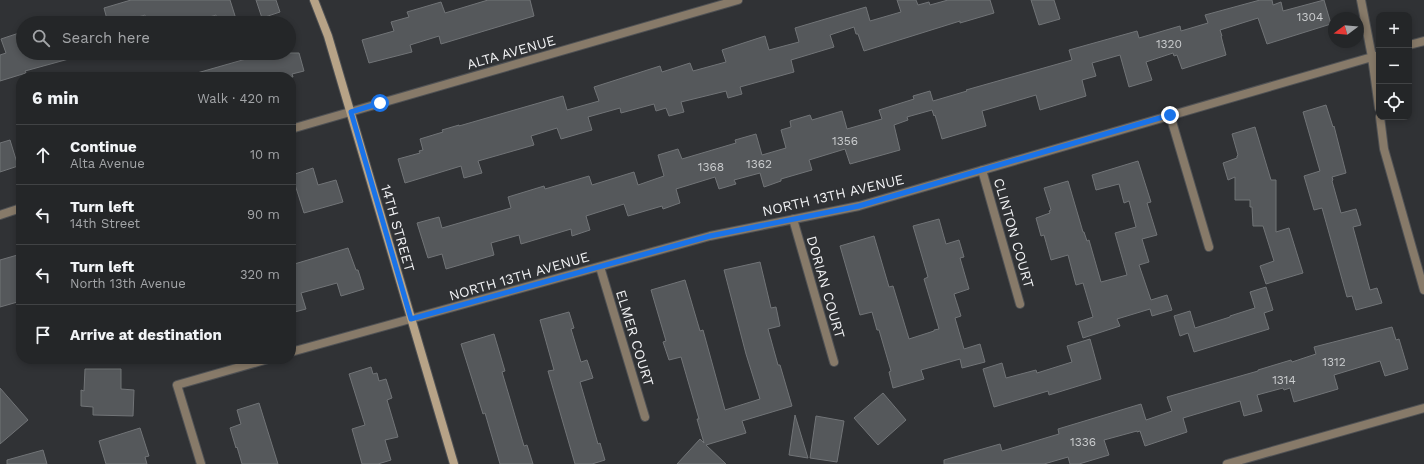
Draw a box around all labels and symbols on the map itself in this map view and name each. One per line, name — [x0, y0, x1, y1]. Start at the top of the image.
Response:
house number: 1304 — [1297, 10, 1323, 24]
north arrow — [1328, 12, 1364, 48]
street label: ALTA AVENUE — [465, 32, 557, 72]
house number: 1320 — [1156, 37, 1182, 51]
route start — [371, 94, 389, 112]
route end — [1161, 106, 1179, 124]
house number: 1356 — [832, 134, 858, 148]
house number: 1362 — [746, 157, 772, 171]
house number: 1368 — [698, 160, 724, 174]
street label: NORTH 13TH AVENUE — [761, 171, 906, 219]
street label: CLINTON COURT — [991, 176, 1037, 290]
street label: 14TH STREET — [378, 183, 418, 274]
street label: DORIAN COURT — [804, 234, 848, 341]
street label: NORTH 13TH AVENUE — [447, 248, 591, 304]
street label: ELMER COURT — [613, 288, 657, 389]
house number: 1312 — [1322, 355, 1346, 369]
house number: 1314 — [1272, 373, 1296, 387]
house number: 1336 — [1070, 435, 1096, 449]

